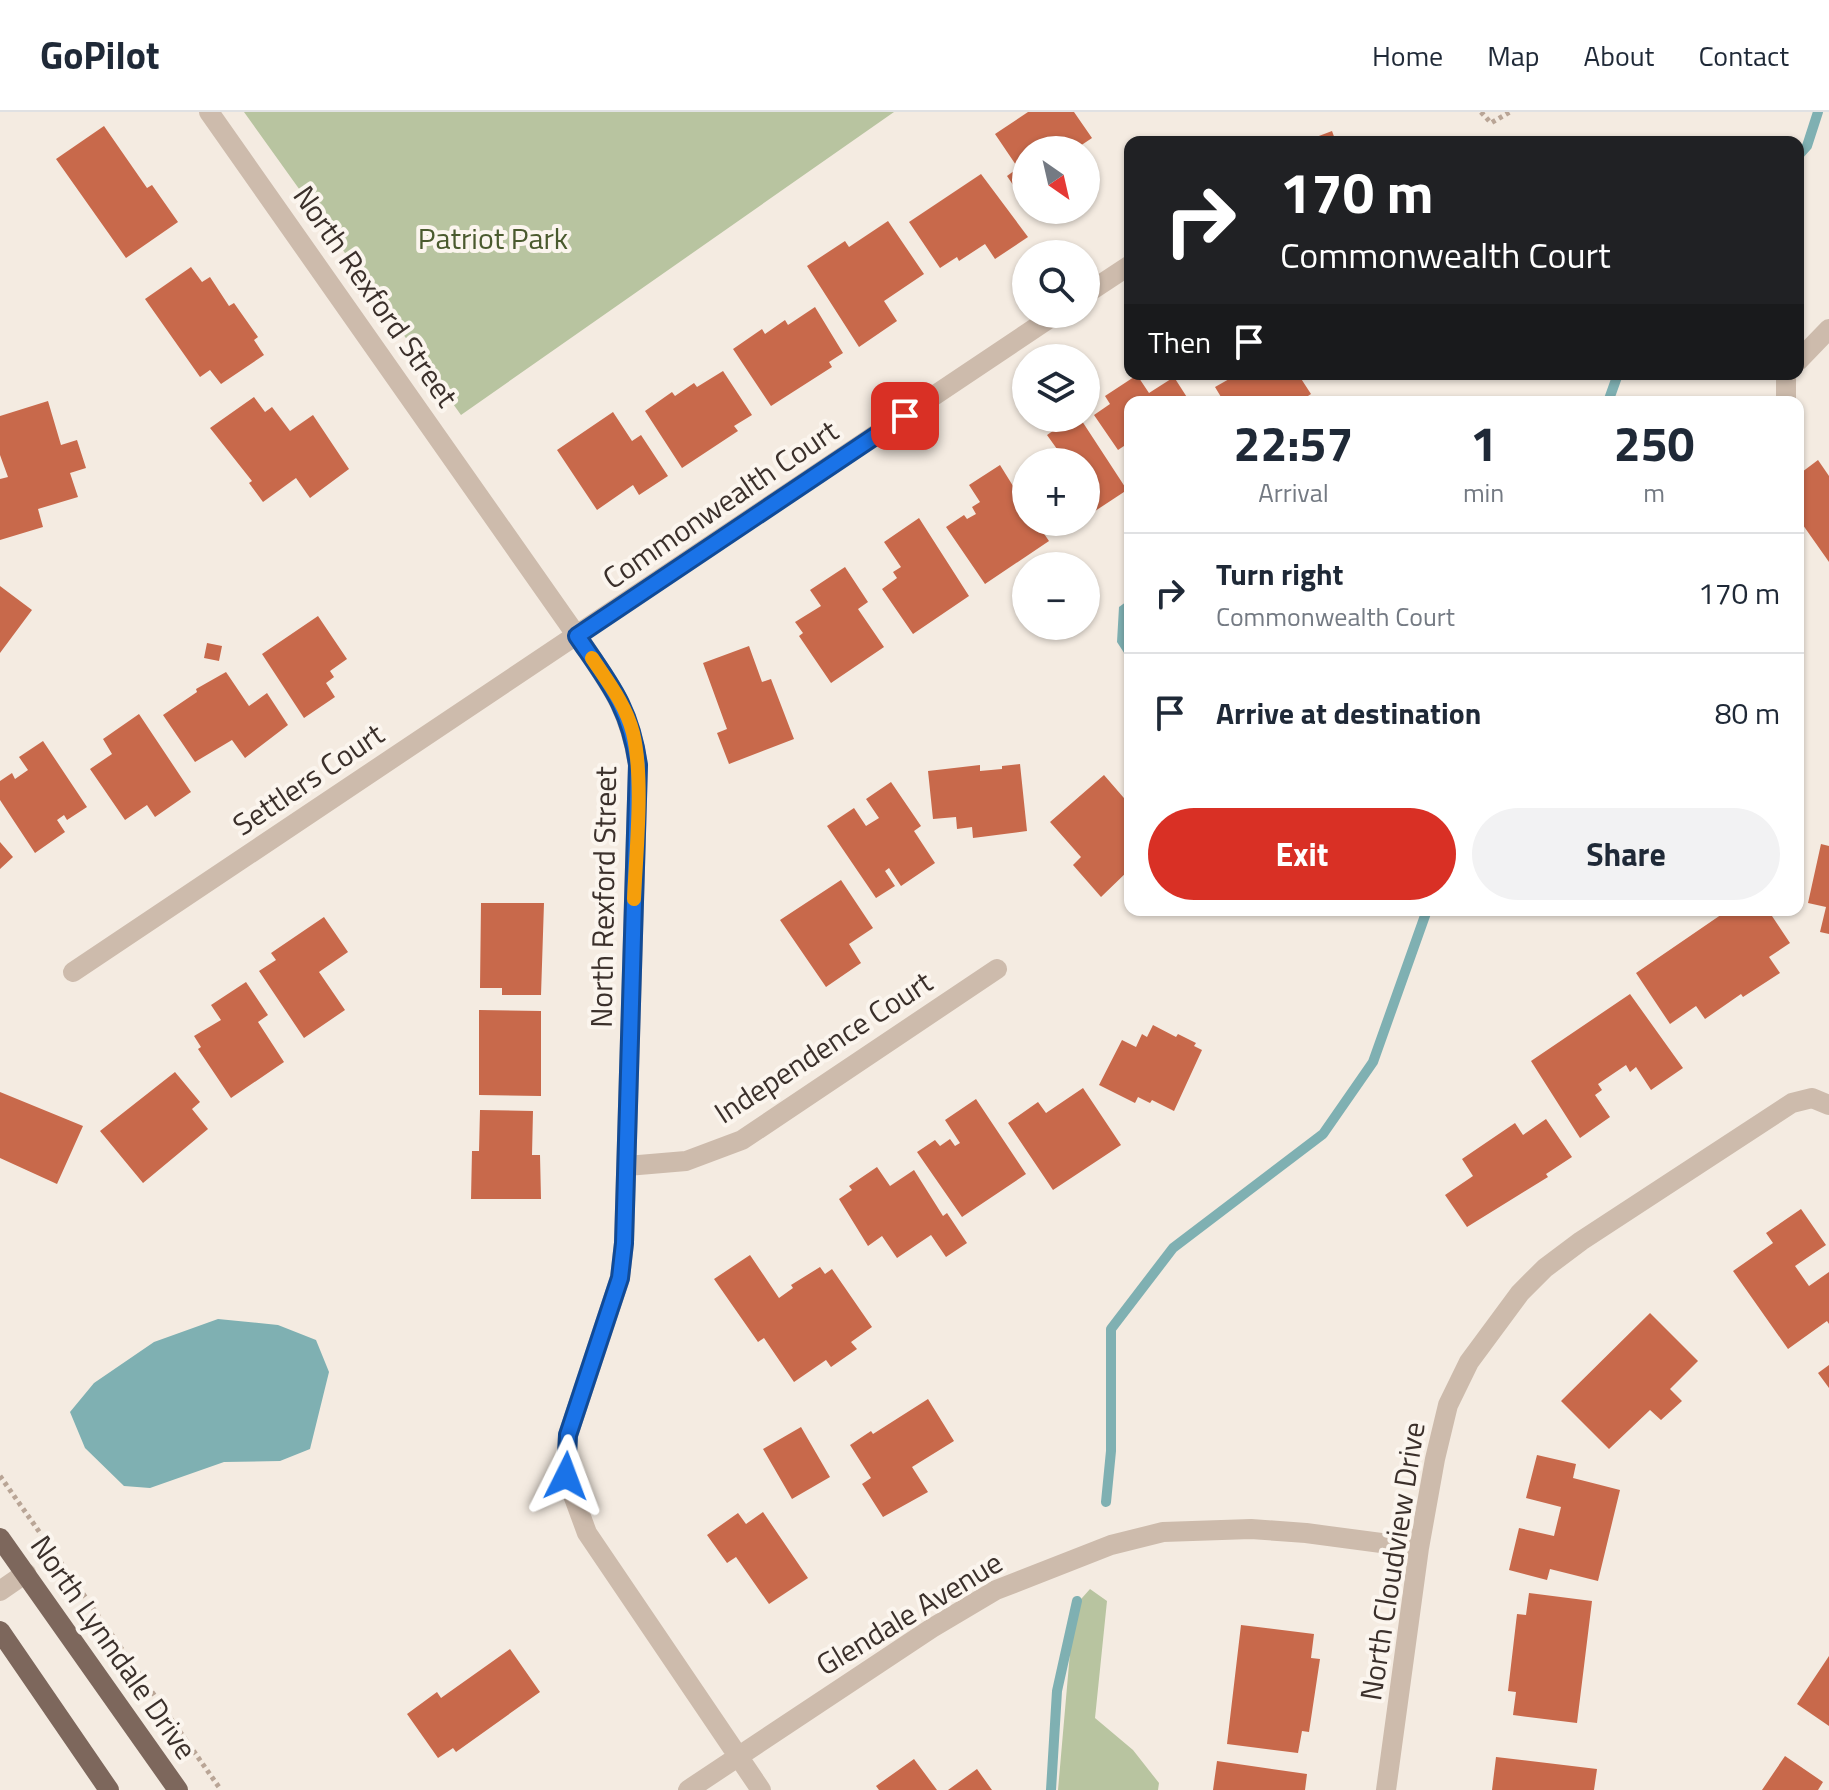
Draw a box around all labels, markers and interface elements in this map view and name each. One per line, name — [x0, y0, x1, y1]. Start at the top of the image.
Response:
text: GoPilot — [40, 26, 160, 84]
text: Home — [1372, 34, 1443, 77]
text: Map — [1487, 34, 1540, 77]
text: About — [1584, 34, 1654, 77]
text: Contact — [1698, 34, 1789, 77]
north arrow — [1012, 136, 1100, 224]
map controls — [1012, 136, 1100, 640]
text: 170 m — [1280, 150, 1433, 235]
icon: right — [1148, 168, 1252, 272]
street label: North Rexford Street — [282, 176, 470, 417]
park label: Patriot Park — [418, 215, 568, 261]
text: Commonwealth Court — [1280, 227, 1611, 282]
button: search — [1012, 240, 1100, 328]
text: Then — [1148, 319, 1211, 365]
icon: arrive — [1227, 320, 1271, 364]
button: layers — [1012, 344, 1100, 432]
pin — [871, 382, 939, 450]
icon: arrive — [883, 394, 927, 438]
text: 22:57 — [1234, 407, 1353, 480]
text: 1 — [1470, 407, 1497, 480]
text: 250 — [1614, 407, 1694, 480]
street label: Commonwealth Court — [593, 408, 847, 600]
button: + — [1012, 448, 1100, 536]
text: Arrival — [1258, 473, 1329, 512]
text: min — [1463, 473, 1504, 512]
text: m — [1643, 473, 1665, 512]
text: Turn right — [1216, 551, 1344, 597]
button: − — [1012, 552, 1100, 640]
text: 170 m — [1698, 570, 1780, 616]
icon: right — [1148, 571, 1192, 615]
text: Commonwealth Court — [1216, 597, 1455, 636]
text: Arrive at destination — [1216, 690, 1481, 736]
text: 80 m — [1715, 690, 1780, 736]
icon: arrive — [1148, 691, 1192, 735]
street label: Settlers Court — [223, 711, 393, 847]
street label: North Rexford Street — [578, 765, 628, 1028]
button: Exit — [1148, 808, 1456, 900]
button: Share — [1472, 808, 1780, 900]
street label: Independence Court — [705, 959, 942, 1135]
street label: North Cloudview Drive — [1347, 1418, 1437, 1704]
position arrow — [524, 1434, 608, 1518]
street label: North Lynndale Drive — [19, 1525, 209, 1769]
street label: Glendale Avenue — [807, 1539, 1011, 1687]

